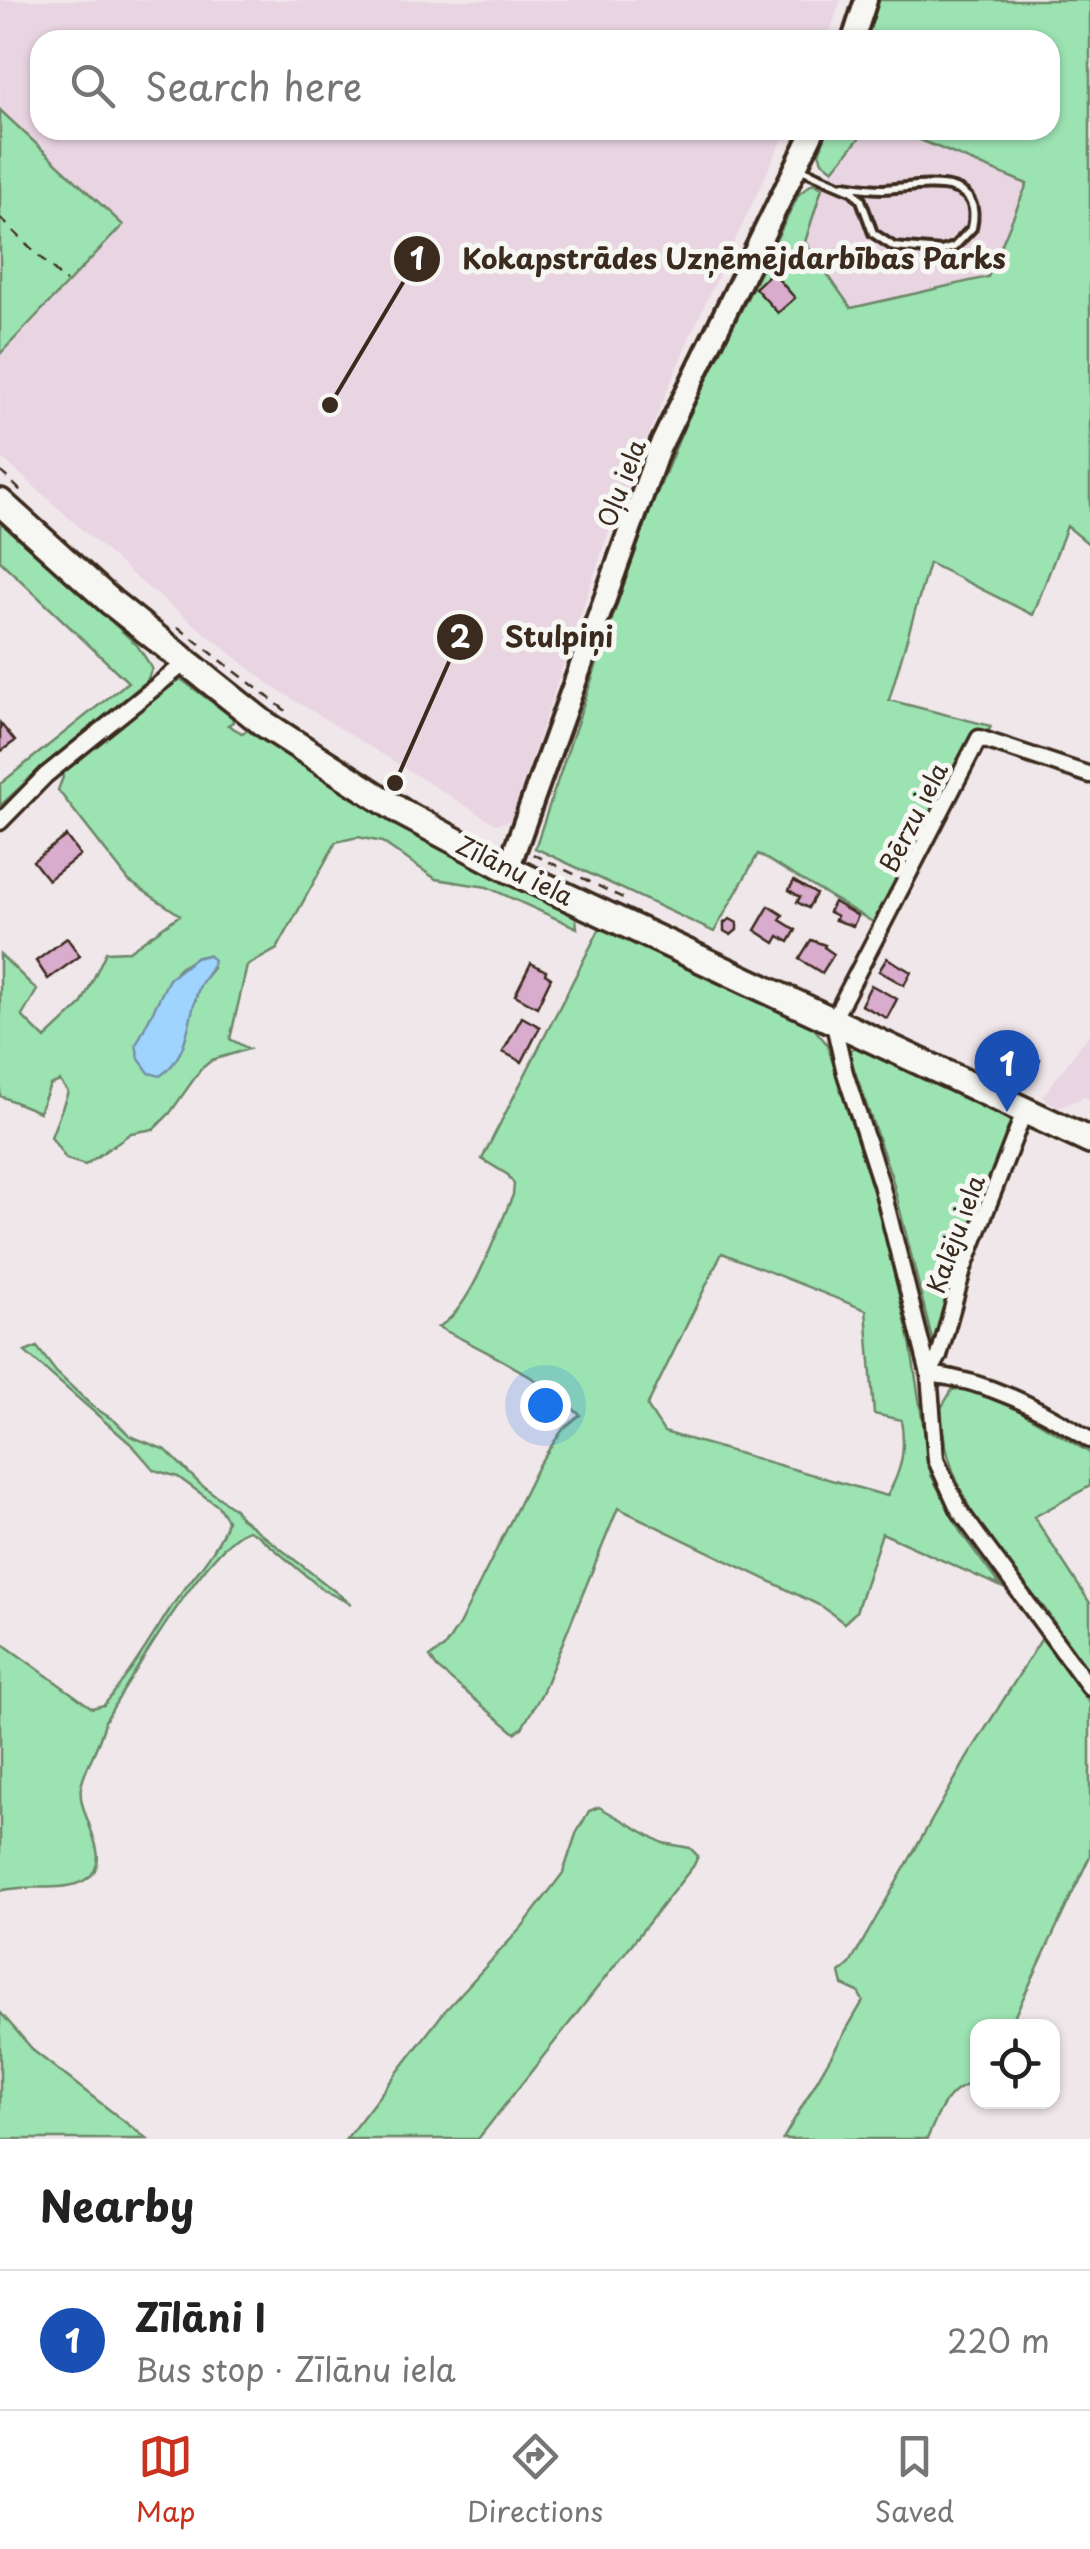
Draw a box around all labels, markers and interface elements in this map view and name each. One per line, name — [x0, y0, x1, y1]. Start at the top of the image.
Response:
search box — [30, 30, 1060, 140]
text: Search here — [145, 57, 362, 114]
icon: search — [65, 58, 120, 113]
callout: Kokapstrādes Uzņēmējdarbības Parks — [392, 230, 1026, 288]
text: 1 — [410, 235, 424, 280]
text: Kokapstrādes Uzņēmējdarbības Parks — [462, 236, 1006, 279]
street label: Oļu iela — [587, 433, 655, 532]
callout: Stulpiņi — [435, 608, 634, 666]
text: 2 — [449, 613, 471, 658]
text: Stulpiņi — [505, 614, 613, 657]
street label: Bērzu iela — [869, 755, 957, 879]
street label: Zīlānu iela — [450, 825, 580, 915]
pin: 1 — [974, 1030, 1040, 1112]
street label: Kalēju iela — [916, 1169, 994, 1299]
your location — [520, 1380, 571, 1431]
map controls — [970, 2019, 1060, 2109]
button: locate — [970, 2019, 1060, 2109]
text: Nearby — [40, 2173, 194, 2236]
text: Zīlāni I — [135, 2288, 266, 2345]
text: 1 — [65, 2316, 80, 2364]
text: 220 m — [947, 2316, 1050, 2364]
text: Bus stop · Zīlānu iela — [135, 2345, 456, 2393]
tab: Map — [136, 2429, 196, 2532]
tab: Directions — [467, 2429, 603, 2532]
tab: Saved — [875, 2429, 954, 2532]

